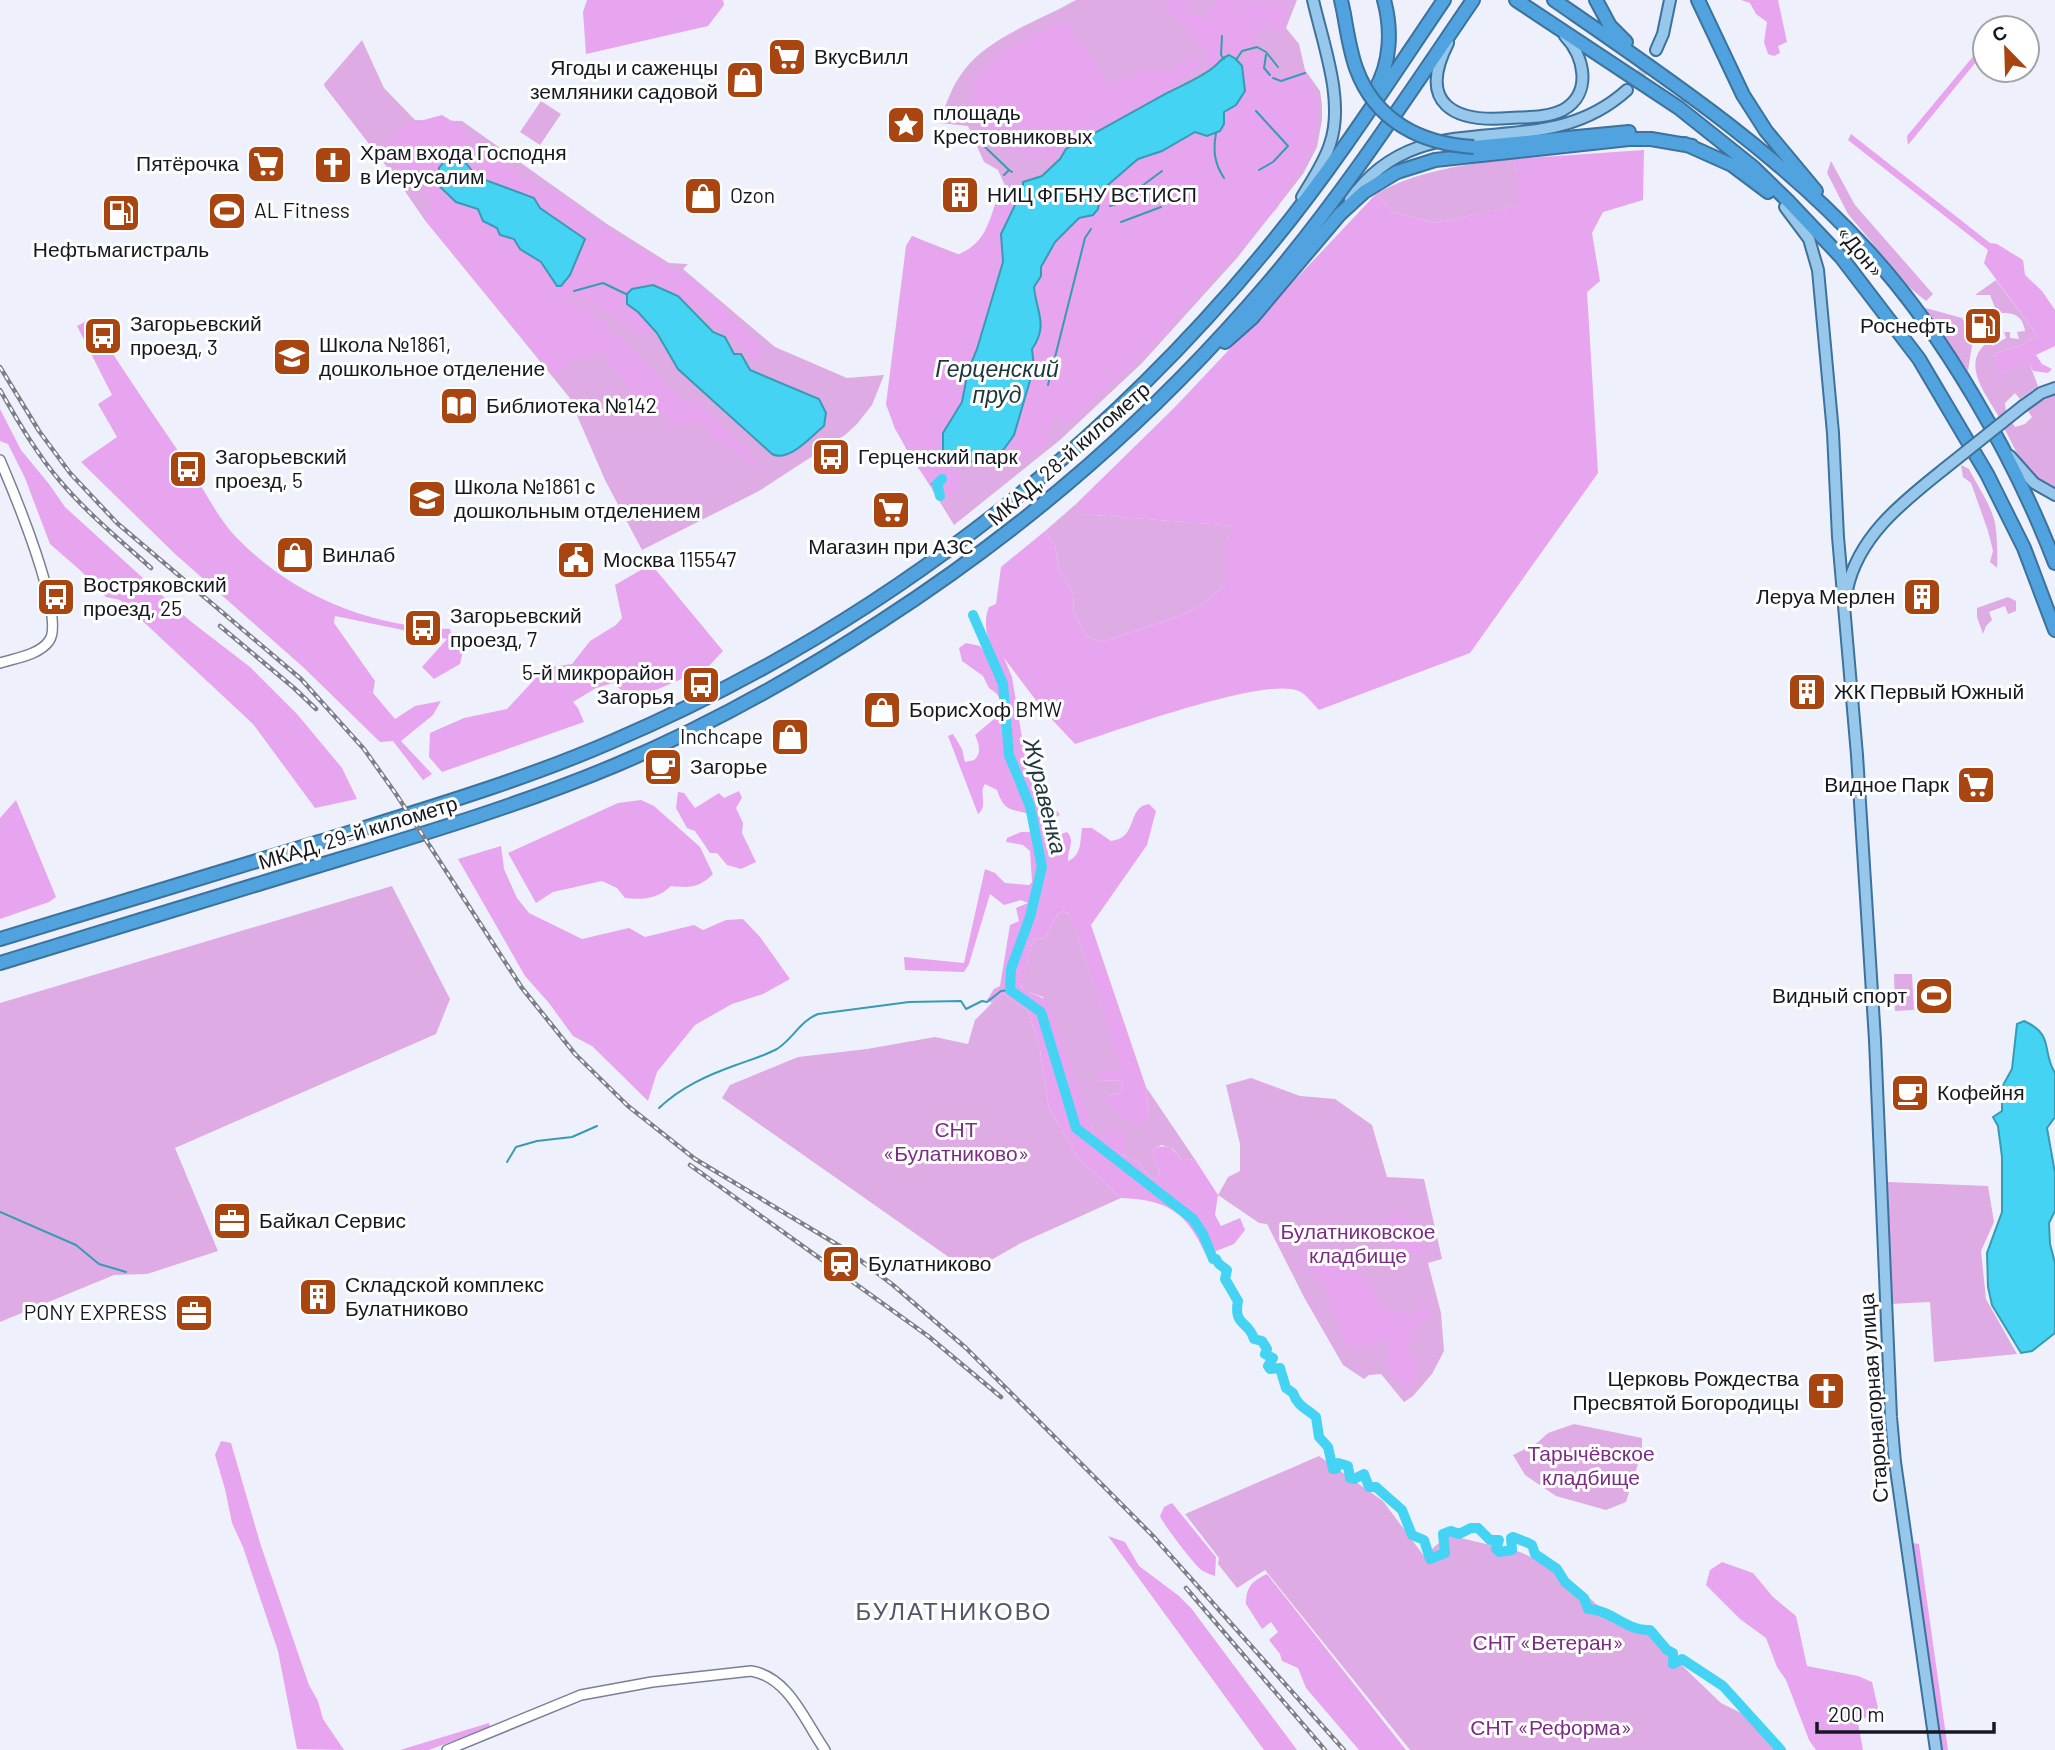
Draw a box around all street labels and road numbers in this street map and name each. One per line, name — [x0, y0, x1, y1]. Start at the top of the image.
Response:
street label: «Дон» — [1832, 220, 1890, 282]
street label: МКАД, 28-й километр — [982, 376, 1154, 530]
street label: МКАД, 29-й километр — [255, 789, 460, 874]
street label: Старонагорная улица — [1853, 1292, 1892, 1504]

